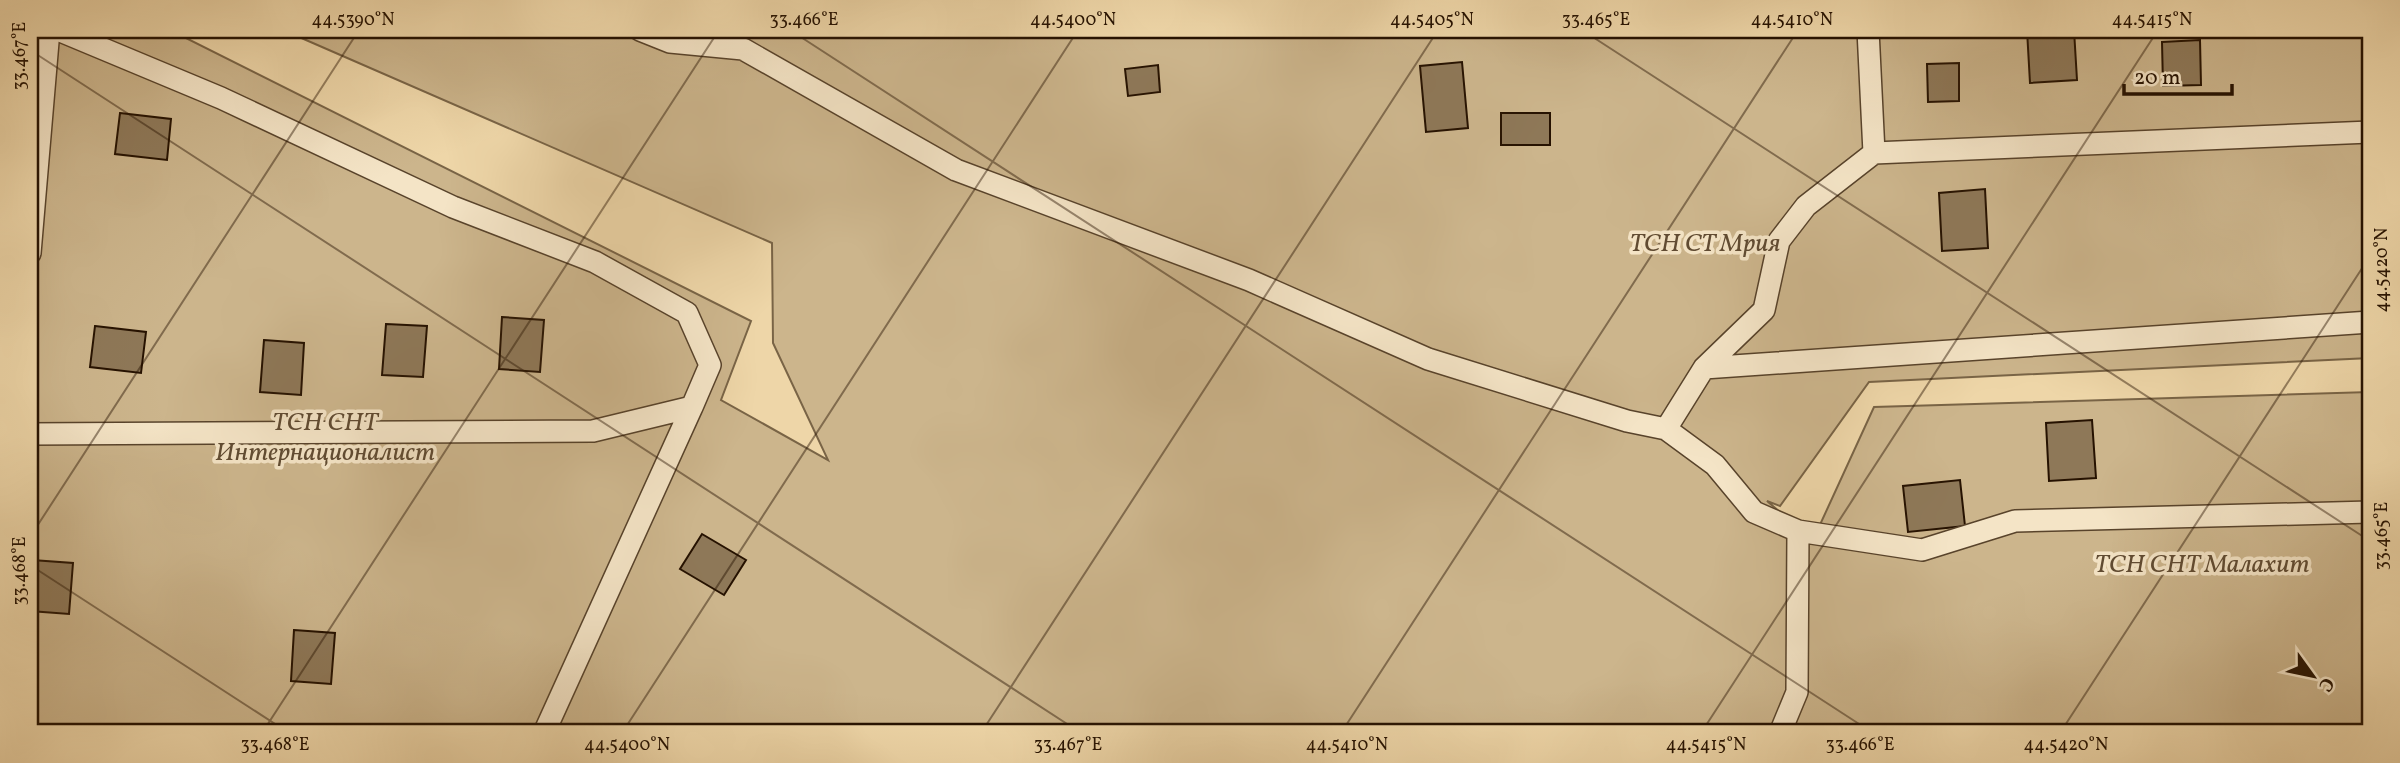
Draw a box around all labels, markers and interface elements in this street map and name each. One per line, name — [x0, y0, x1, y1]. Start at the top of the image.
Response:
text: 44.5390°N — [311, 8, 395, 33]
text: 33.466°E — [770, 8, 839, 33]
text: 44.5400°N — [1030, 8, 1116, 33]
text: 44.5405°N — [1390, 8, 1474, 33]
text: 33.465°E — [1562, 8, 1630, 33]
text: 44.5410°N — [1751, 8, 1833, 33]
text: 44.5415°N — [2112, 8, 2192, 33]
text: 33.467°E — [8, 22, 33, 90]
scale bar — [2124, 52, 2232, 96]
text: 20 m — [2134, 64, 2180, 93]
park label: ТСН СТ Мрия — [1630, 226, 1780, 262]
text: 44.5420°N — [2370, 228, 2395, 312]
park label: ТСН СНТ Интернационалист — [215, 405, 435, 471]
text: 33.465°E — [2370, 502, 2395, 570]
text: 33.468°E — [8, 536, 33, 605]
park label: ТСН СНТ Малахит — [2095, 547, 2309, 583]
north arrow — [2278, 640, 2348, 710]
text: С — [2311, 672, 2340, 696]
text: 33.468°E — [241, 733, 310, 758]
text: 44.5400°N — [584, 733, 670, 758]
text: 33.467°E — [1034, 733, 1102, 758]
text: 44.5410°N — [1306, 733, 1388, 758]
text: 44.5415°N — [1666, 733, 1746, 758]
text: 33.466°E — [1826, 733, 1895, 758]
text: 44.5420°N — [2024, 733, 2108, 758]

